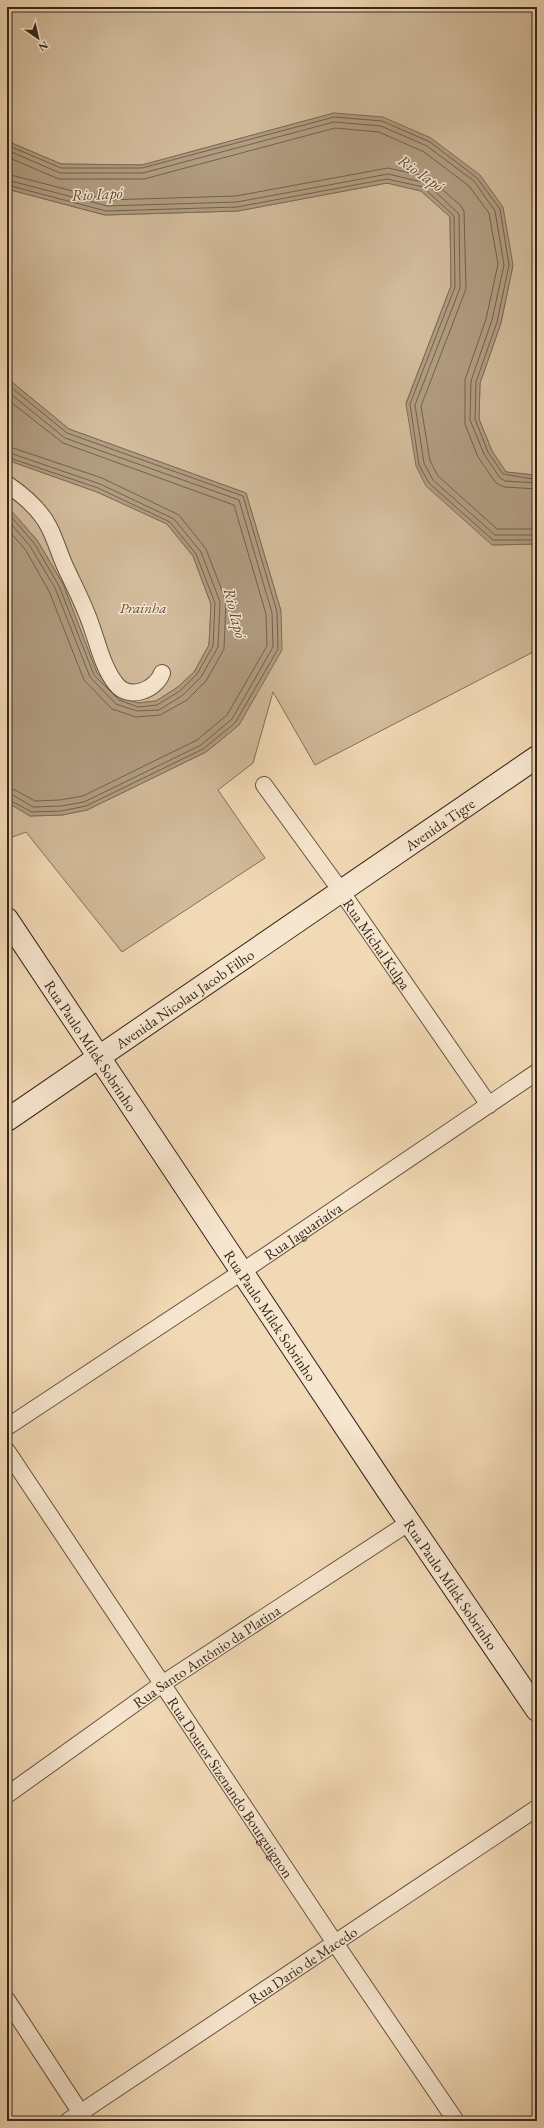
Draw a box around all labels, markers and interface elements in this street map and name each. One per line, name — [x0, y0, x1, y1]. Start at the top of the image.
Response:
north arrow — [18, 18, 58, 58]
text: N — [36, 38, 51, 55]
water label: Rio Iapó — [394, 150, 449, 197]
water label: Rio Iapó — [71, 182, 124, 206]
water label: Rio Iapó — [219, 586, 252, 641]
park label: Prainha — [119, 598, 167, 617]
street label: Avenida Tigre — [400, 793, 478, 855]
street label: Rua Michal Kulpa — [339, 894, 416, 993]
street label: Avenida Nicolau Jacob Filho — [111, 944, 257, 1053]
street label: Rua Paulo Milek Sobrinho — [41, 976, 142, 1115]
street label: Rua Jaguariaíva — [260, 1198, 345, 1264]
street label: Rua Paulo Milek Sobrinho — [220, 1246, 321, 1384]
street label: Rua Paulo Milek Sobrinho — [400, 1515, 503, 1653]
street label: Rua Santo Antônio da Platina — [129, 1600, 283, 1712]
street label: Rua Doutor Sizenando Bourguignon — [164, 1693, 298, 1881]
street label: Rua Dario de Macedo — [245, 1921, 360, 2007]

